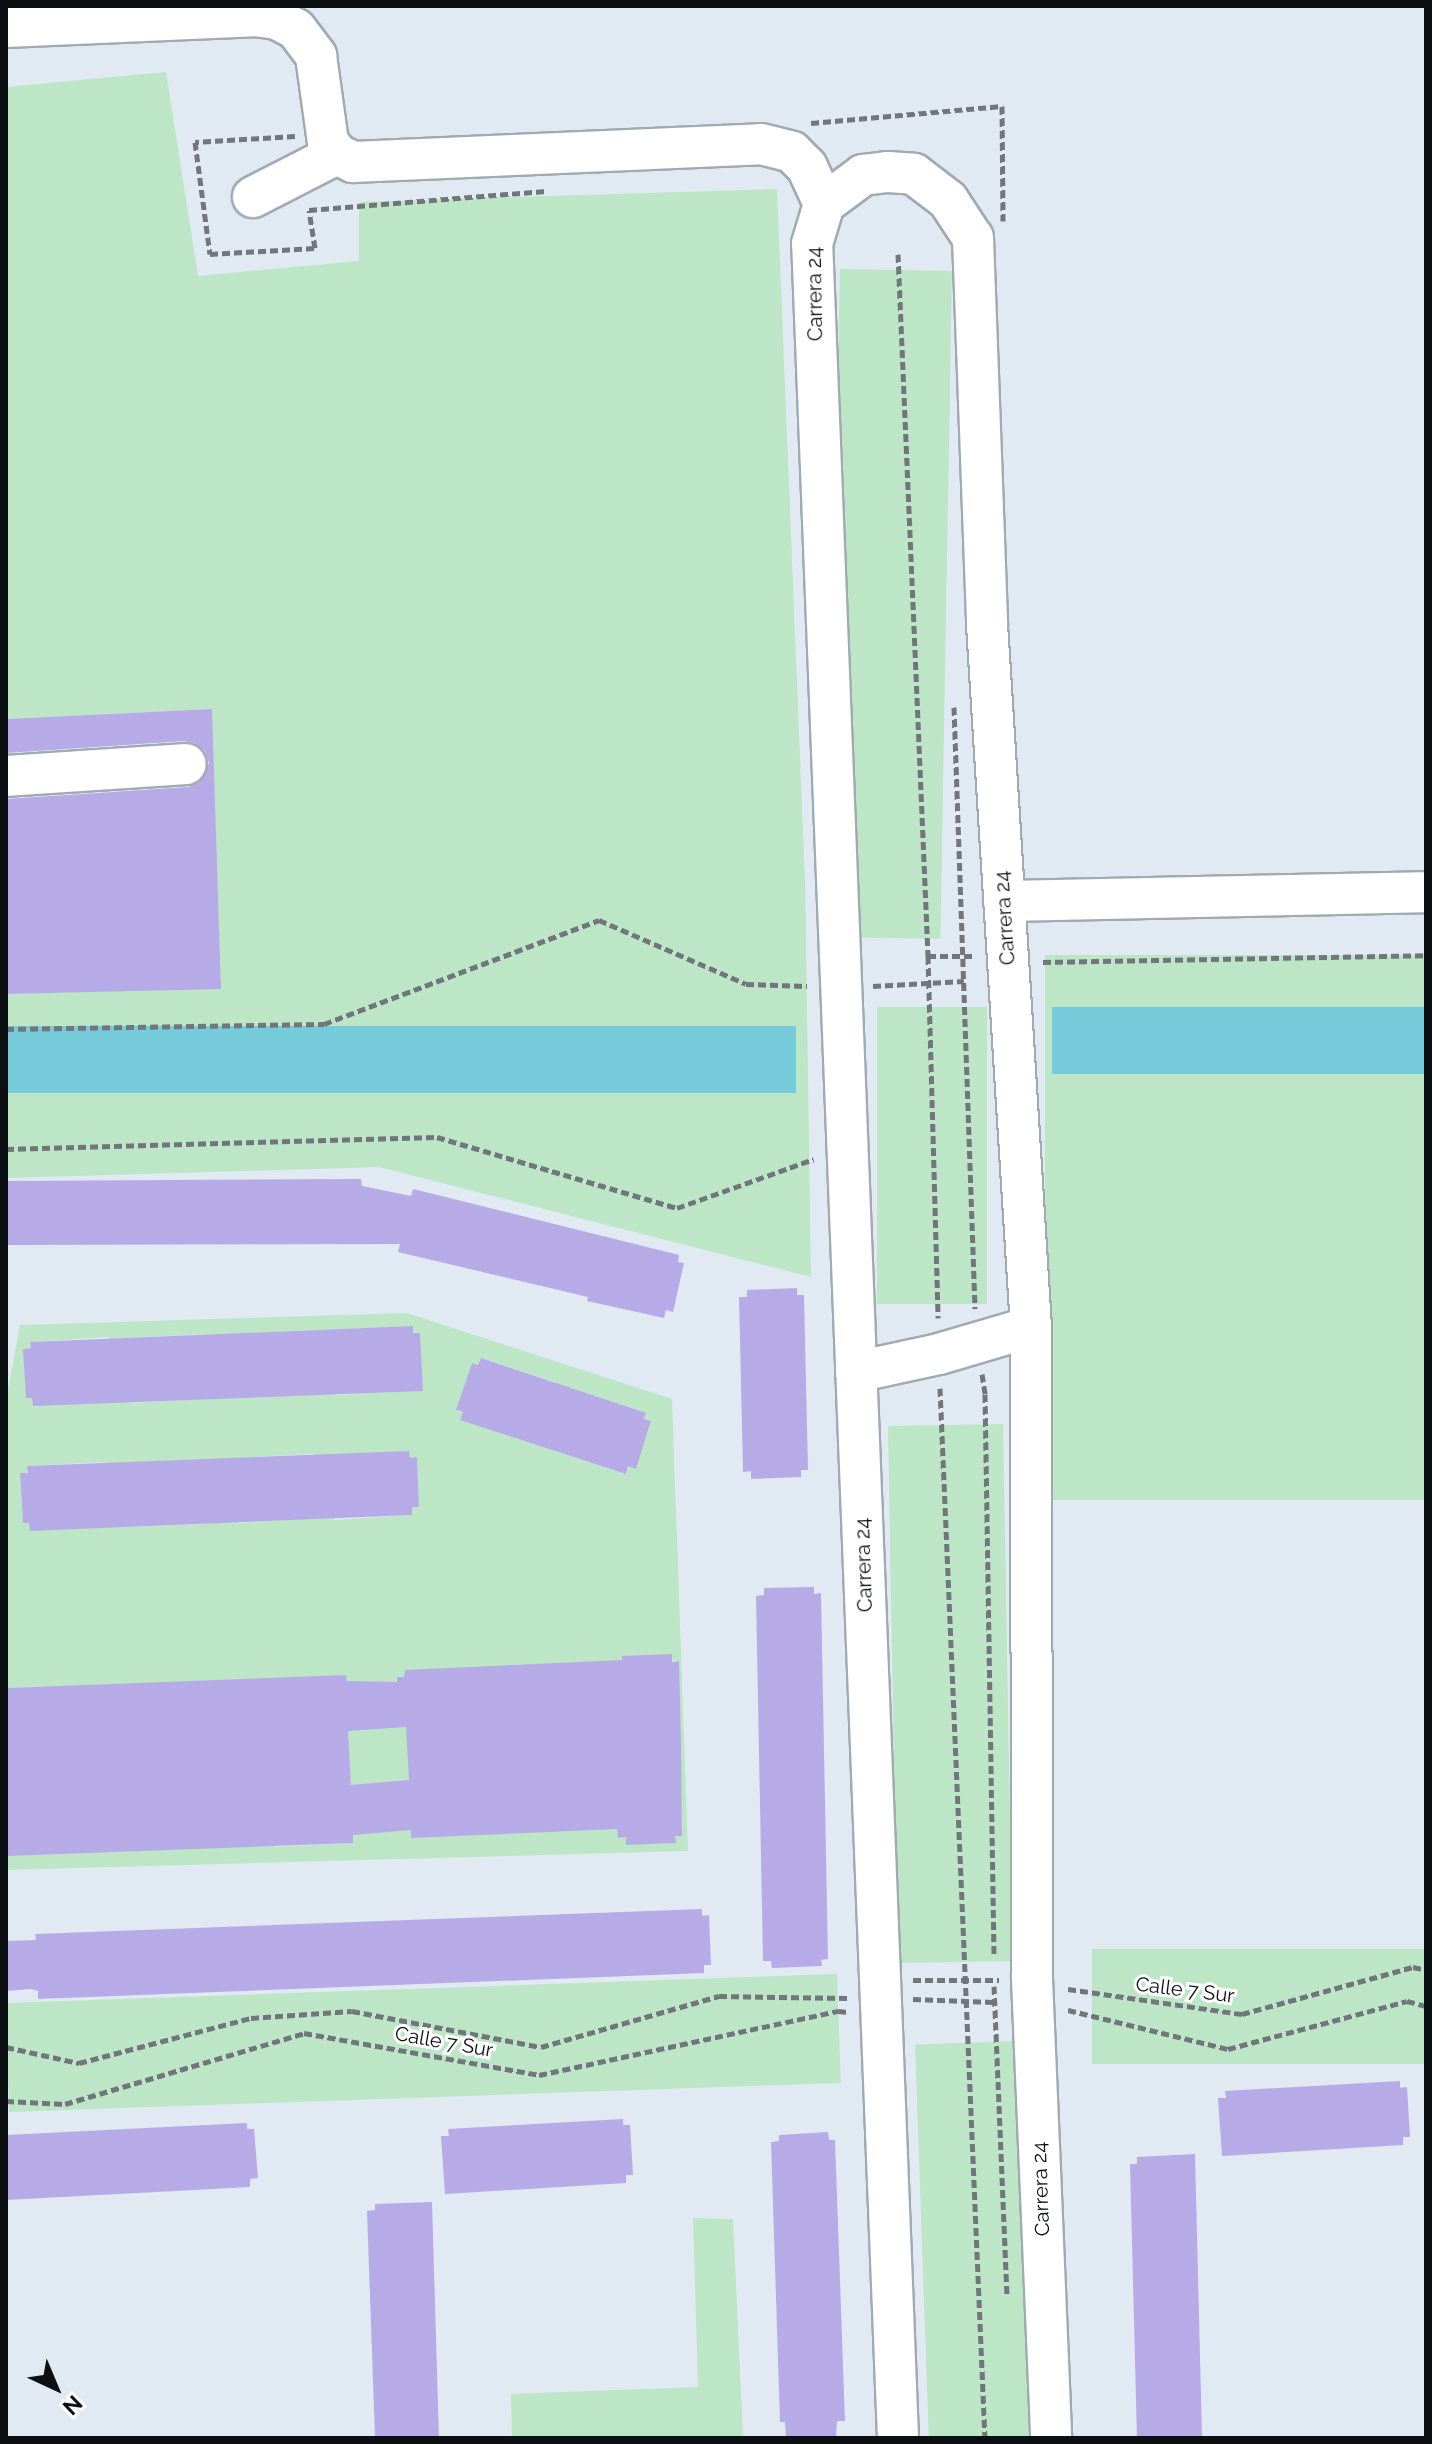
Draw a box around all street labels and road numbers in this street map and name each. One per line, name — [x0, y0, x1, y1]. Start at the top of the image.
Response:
street label: Carrera 24 — [802, 247, 828, 341]
street label: Carrera 24 — [990, 870, 1020, 966]
street label: Carrera 24 — [850, 1517, 878, 1613]
street label: Calle 7 Sur — [1134, 1972, 1236, 2008]
street label: Calle 7 Sur — [393, 2022, 495, 2062]
street label: Carrera 24 — [1027, 2141, 1055, 2237]

